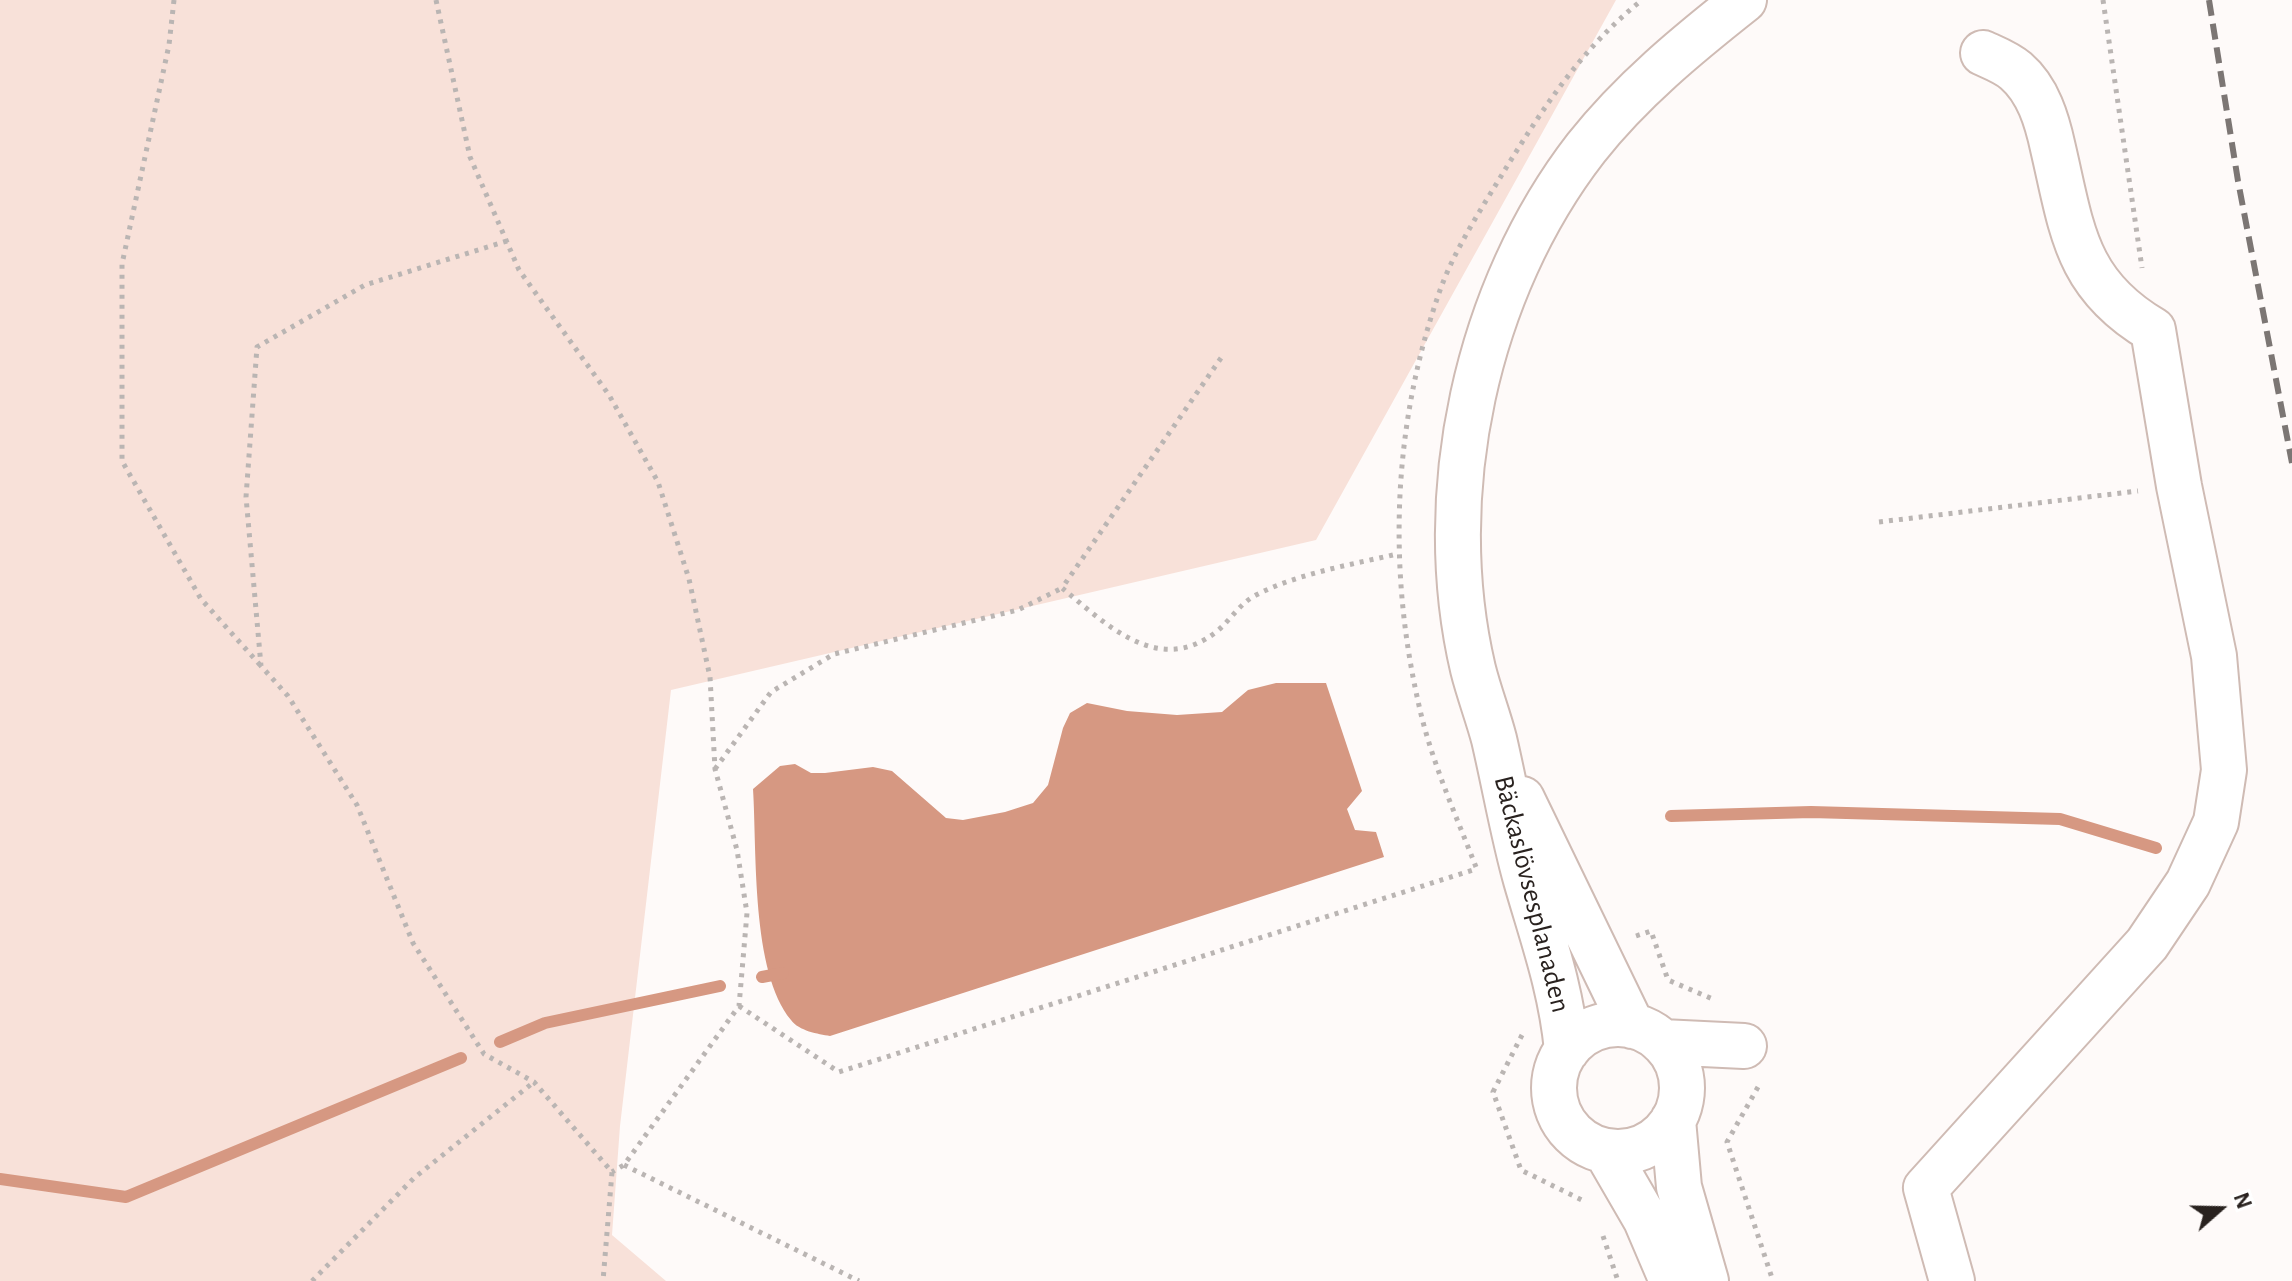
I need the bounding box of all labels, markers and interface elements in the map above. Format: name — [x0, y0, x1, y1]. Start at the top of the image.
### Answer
street label: Bäckaslövsesplanaden — [1486, 772, 1578, 1016]
north arrow — [2180, 1169, 2260, 1249]
text: N — [2230, 1190, 2256, 1212]

